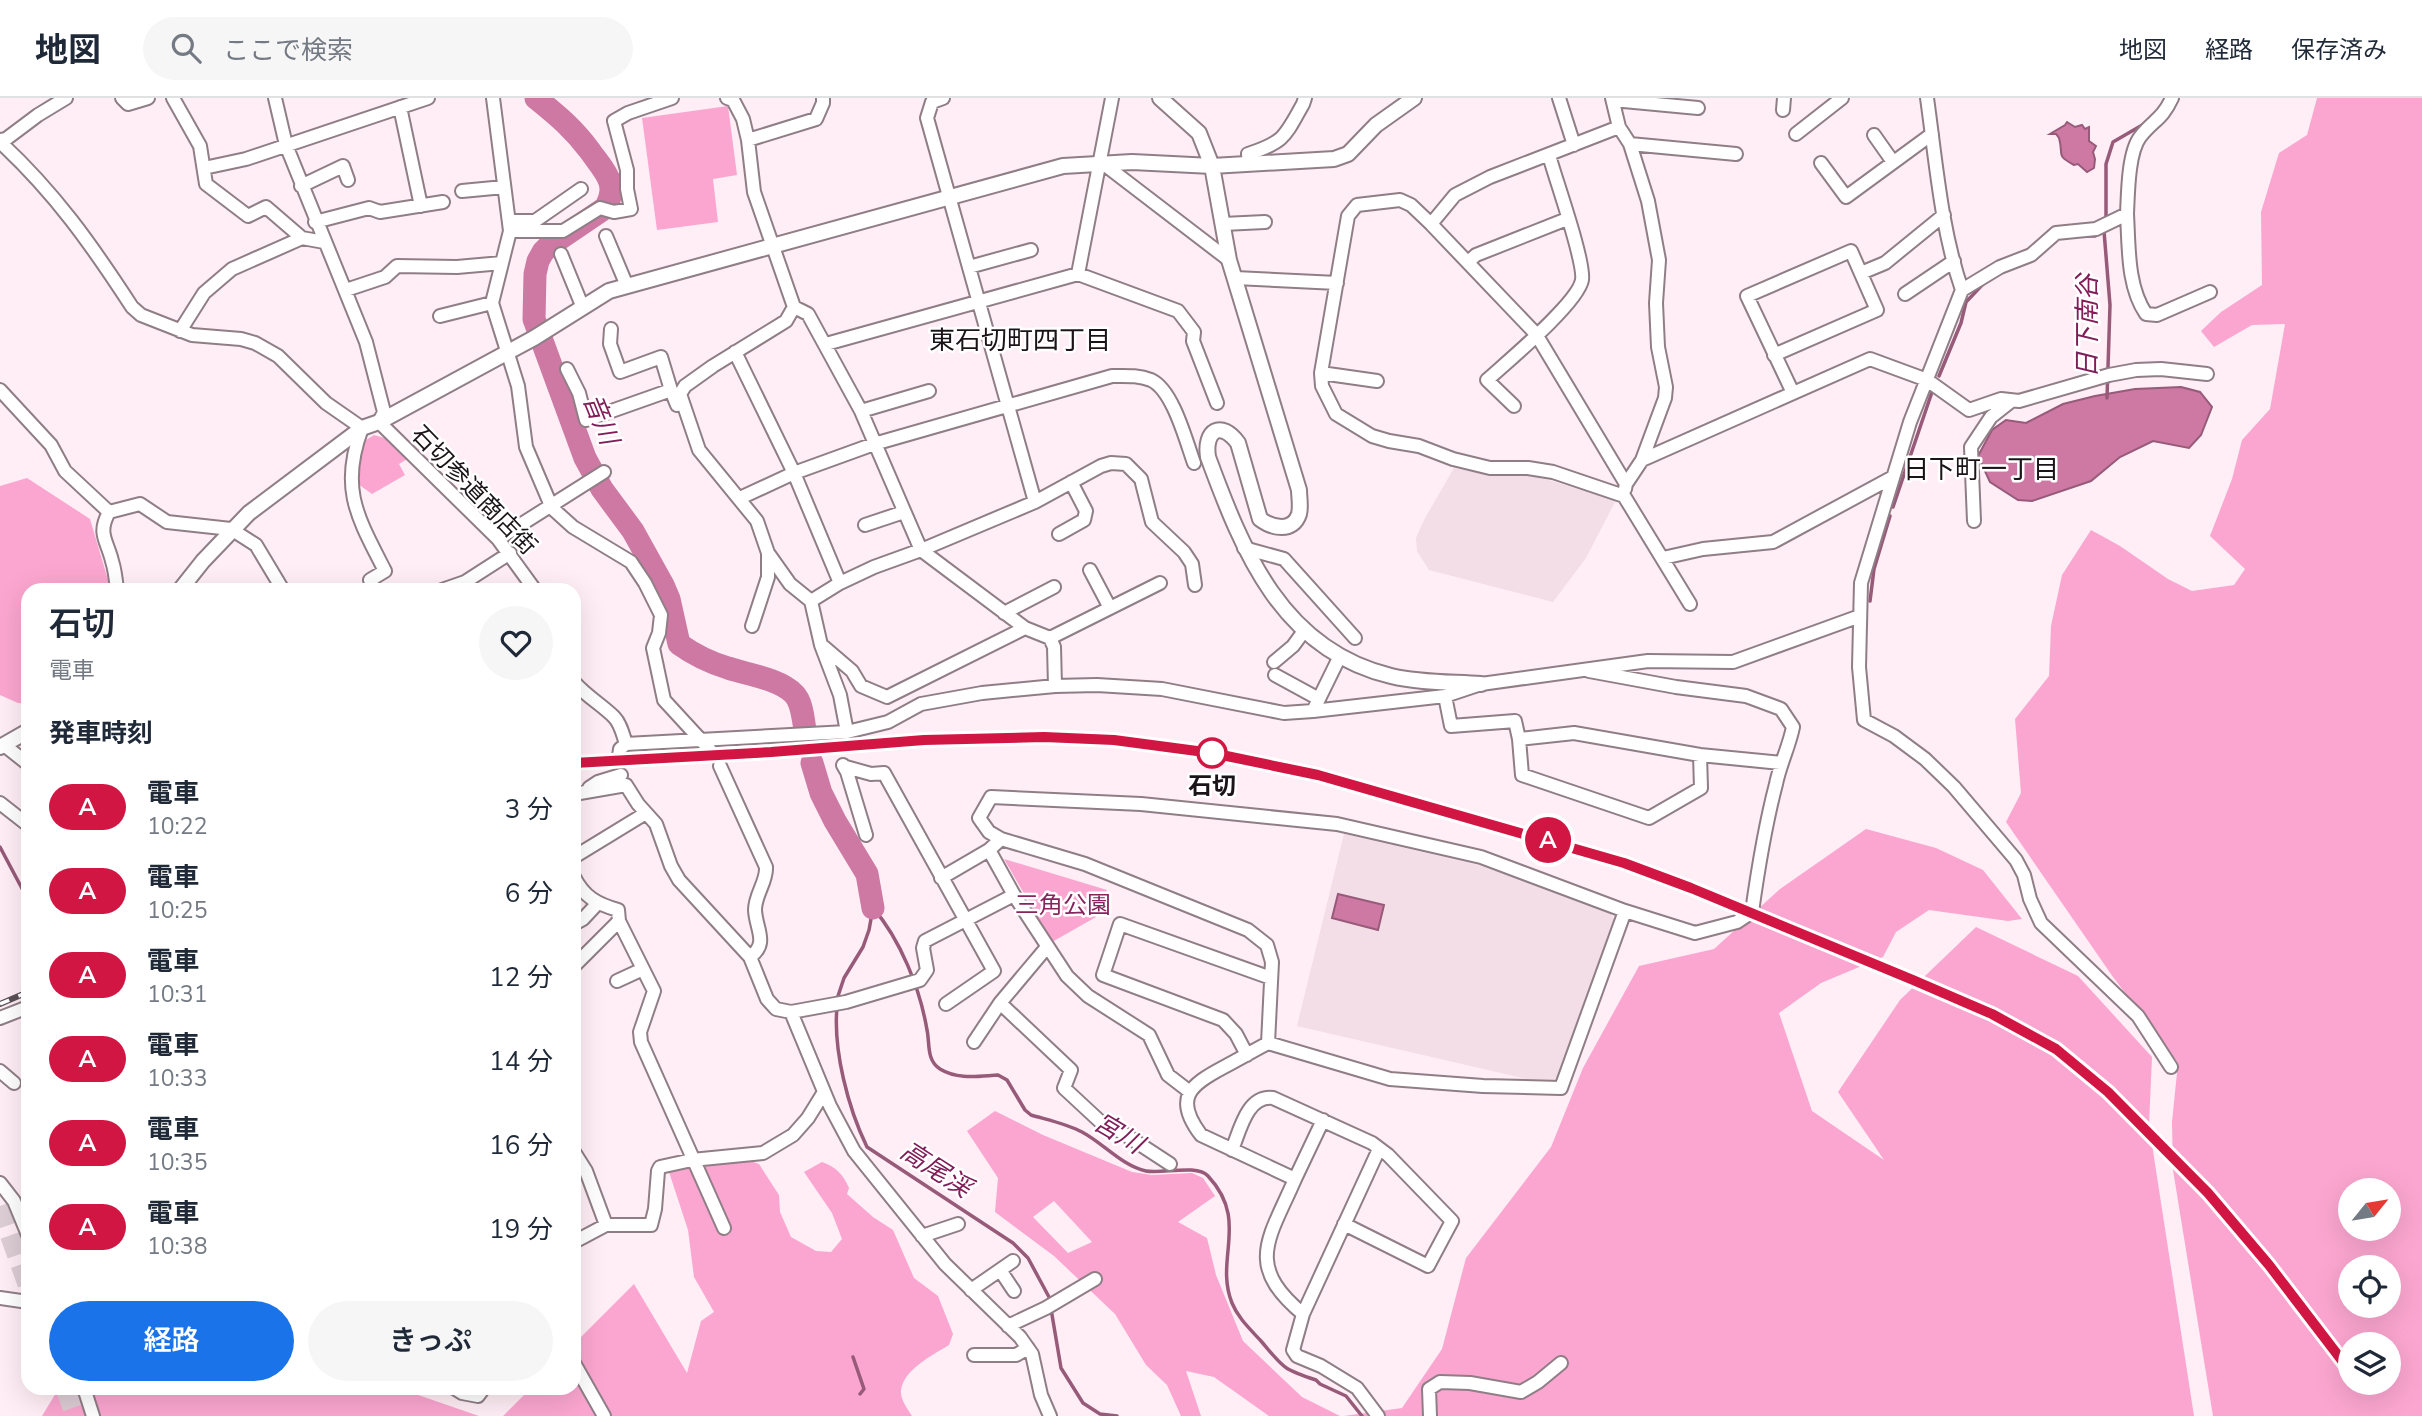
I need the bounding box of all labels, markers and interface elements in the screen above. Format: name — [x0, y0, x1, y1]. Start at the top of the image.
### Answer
search box — [143, 17, 633, 80]
text: 地図 — [35, 28, 101, 73]
icon: search — [167, 29, 205, 67]
text: ここで検索 — [223, 33, 353, 68]
text: 地図 — [2119, 34, 2167, 66]
text: 経路 — [2205, 34, 2253, 66]
text: 保存済み — [2291, 34, 2387, 66]
water label: 日下南谷 — [2070, 272, 2105, 378]
district label: 東石切町四丁目 — [929, 323, 1111, 358]
water label: 音川 — [575, 389, 628, 453]
street label: 石切参道商店街 — [404, 418, 544, 562]
district label: 日下町一丁目 — [1903, 452, 2059, 487]
text: 石切 — [49, 602, 115, 647]
button: heart — [479, 606, 553, 680]
text: 電車 — [49, 655, 95, 686]
text: 発車時刻 — [49, 716, 153, 751]
marker: 石切 — [1197, 738, 1227, 768]
place label: 石切 — [1188, 770, 1236, 802]
text: 電車 — [147, 776, 199, 811]
text: A — [79, 791, 96, 823]
text: 3 分 — [505, 792, 553, 827]
text: 10:22 — [147, 811, 207, 842]
line badge: A — [1525, 817, 1571, 863]
text: A — [1539, 824, 1557, 856]
text: 電車 — [147, 860, 199, 895]
text: A — [79, 875, 96, 907]
text: 6 分 — [505, 876, 553, 911]
park label: 三角公園 — [1015, 889, 1111, 921]
text: 10:25 — [147, 895, 207, 926]
text: 電車 — [147, 944, 199, 979]
text: A — [79, 959, 96, 991]
text: 12 分 — [489, 960, 553, 995]
text: 10:31 — [147, 979, 207, 1010]
text: 電車 — [147, 1028, 199, 1063]
text: A — [79, 1043, 96, 1075]
text: 14 分 — [489, 1044, 553, 1079]
text: 10:33 — [147, 1063, 207, 1094]
water label: 宮川 — [1087, 1105, 1153, 1163]
text: 電車 — [147, 1112, 199, 1147]
text: A — [79, 1127, 96, 1159]
text: 16 分 — [489, 1128, 553, 1163]
water label: 高尾渓 — [893, 1133, 980, 1207]
text: 10:35 — [147, 1147, 207, 1178]
north arrow — [2338, 1178, 2401, 1241]
map controls — [2338, 1178, 2401, 1395]
text: 電車 — [147, 1196, 199, 1231]
text: A — [79, 1211, 96, 1243]
text: 19 分 — [489, 1212, 553, 1247]
text: 10:38 — [147, 1231, 207, 1262]
button: locate — [2338, 1255, 2401, 1318]
button: 経路 — [49, 1301, 294, 1381]
button: きっぷ — [308, 1301, 553, 1381]
button: layers — [2338, 1332, 2401, 1395]

